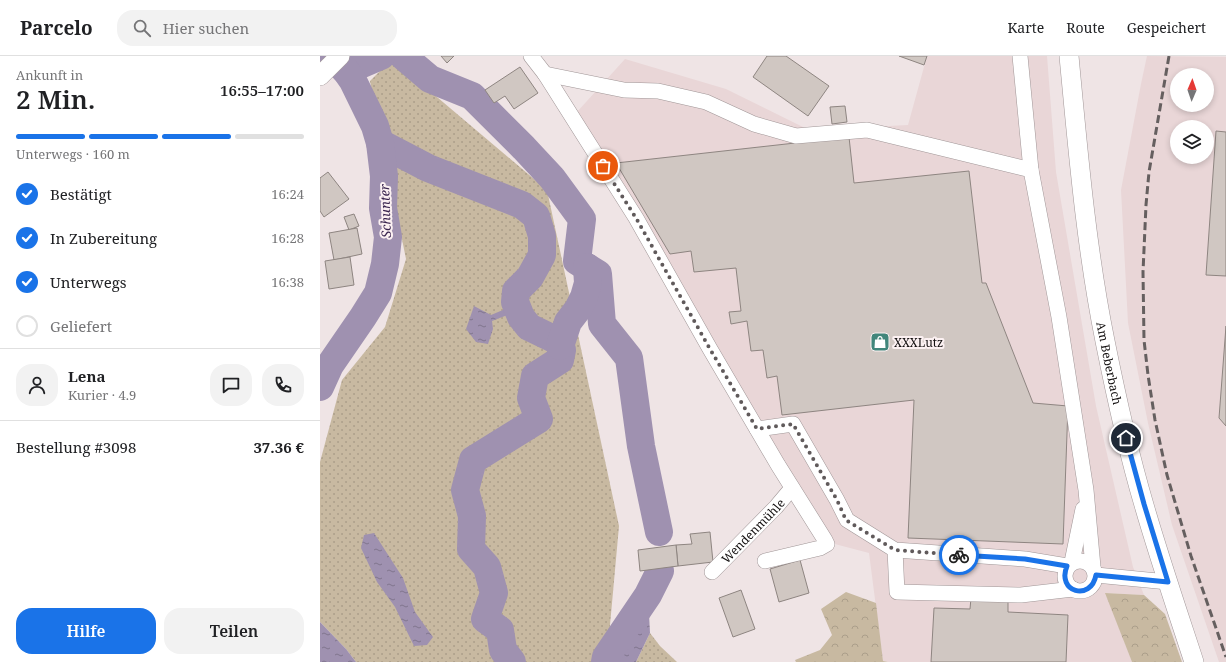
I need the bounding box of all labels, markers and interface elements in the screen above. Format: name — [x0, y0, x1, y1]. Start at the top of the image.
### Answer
search box — [117, 10, 397, 46]
text: Parcelo — [20, 15, 93, 41]
icon: search — [131, 17, 153, 39]
text: Hier suchen — [163, 18, 249, 38]
text: Karte — [1008, 18, 1044, 37]
text: Route — [1066, 18, 1105, 37]
text: Gespeichert — [1127, 18, 1206, 37]
text: Ankunft in — [16, 66, 83, 84]
north arrow — [1170, 68, 1214, 112]
map controls — [1170, 68, 1214, 164]
text: 16:55–17:00 — [220, 80, 304, 100]
text: 2 Min. — [16, 81, 95, 117]
button: layers — [1170, 120, 1214, 164]
text: Unterwegs · 160 m — [16, 145, 130, 163]
pin — [586, 149, 620, 183]
icon: bag — [592, 155, 614, 177]
icon: check — [16, 183, 38, 205]
water label: Schunter — [375, 183, 395, 238]
text: Bestätigt — [50, 184, 112, 204]
text: 16:24 — [271, 185, 304, 203]
icon: check — [16, 227, 38, 249]
text: In Zubereitung — [50, 228, 157, 248]
text: 16:28 — [271, 229, 304, 247]
icon: check — [16, 271, 38, 293]
text: Unterwegs — [50, 272, 127, 292]
text: 16:38 — [271, 273, 304, 291]
text: Geliefert — [50, 316, 112, 336]
street label: Am Beberbach — [1093, 320, 1127, 407]
shop icon: XXXLutz — [869, 331, 891, 353]
place label: XXXLutz — [894, 334, 943, 351]
button: person — [16, 364, 58, 406]
button: chat — [210, 364, 252, 406]
button: phone — [262, 364, 304, 406]
text: Lena — [68, 366, 105, 386]
text: Kurier · 4.9 — [68, 386, 136, 404]
pin — [1109, 421, 1143, 455]
icon: home — [1115, 427, 1137, 449]
text: Bestellung #3098 — [16, 437, 136, 457]
text: 37.36 € — [253, 437, 304, 457]
street label: Wendenmühle — [717, 495, 788, 567]
courier — [939, 535, 979, 575]
icon: bike — [948, 544, 970, 566]
button: Hilfe — [16, 608, 156, 654]
button: Teilen — [164, 608, 304, 654]

